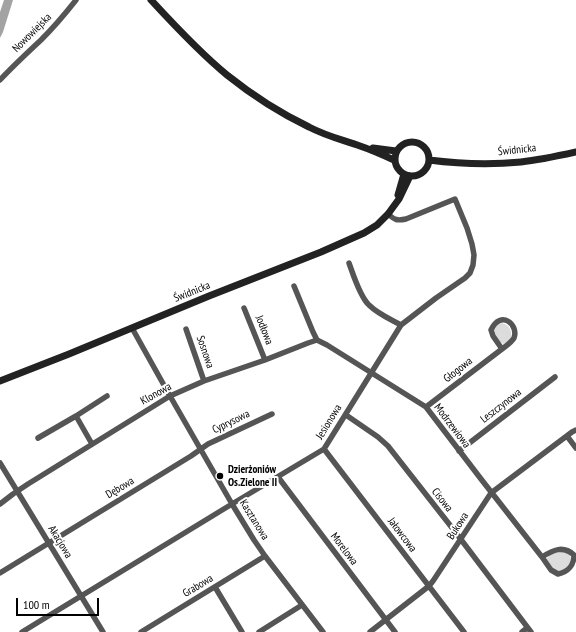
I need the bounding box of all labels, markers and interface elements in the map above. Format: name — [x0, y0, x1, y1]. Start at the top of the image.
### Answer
street label: Nowowiejska — [10, 11, 54, 55]
street label: Świdnicka — [497, 141, 537, 159]
street label: Świdnicka — [172, 279, 212, 305]
street label: Jodłowa — [252, 313, 276, 347]
street label: Sosnowa — [193, 334, 217, 370]
street label: Głogowa — [441, 355, 475, 385]
street label: Klonowa — [138, 380, 174, 408]
street label: Leszczynowa — [478, 386, 524, 426]
street label: Modrzewiowa — [431, 401, 473, 451]
street label: Jesionowa — [313, 402, 345, 442]
street label: Cyprysowa — [210, 407, 252, 437]
place label: Dzierżoniów Os.Zielone II — [228, 463, 277, 489]
marker: Dzierżoniów Os.Zielone II — [215, 471, 225, 481]
street label: Dębowa — [103, 474, 137, 502]
street label: Cisowa — [429, 485, 455, 515]
street label: Kasztanowa — [236, 497, 272, 543]
street label: Bukowa — [444, 510, 472, 542]
street label: Jałowcowa — [385, 515, 419, 555]
street label: Akacjowa — [45, 523, 75, 561]
street label: Morelowa — [327, 530, 361, 568]
street label: Grabowa — [180, 572, 216, 600]
scale bar — [18, 590, 101, 616]
text: 100 m — [23, 597, 50, 612]

